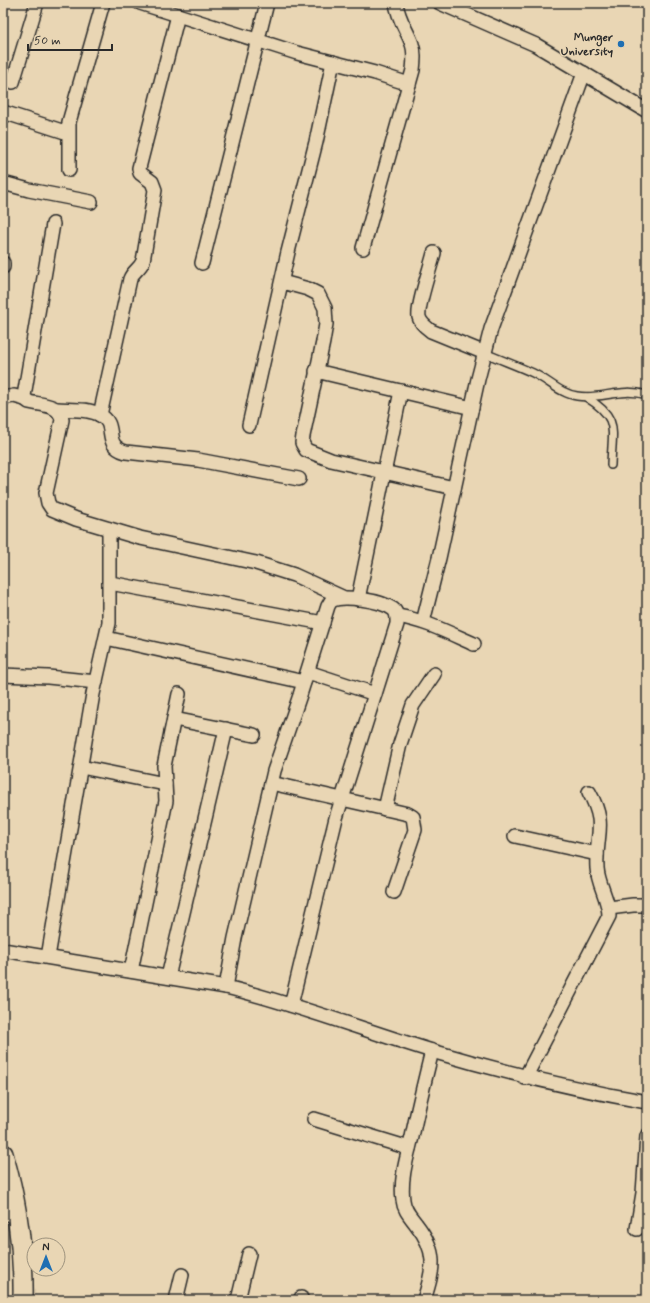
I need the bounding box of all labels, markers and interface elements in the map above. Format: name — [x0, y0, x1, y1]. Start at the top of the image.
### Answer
scale bar — [28, 26, 112, 52]
place label: Munger University — [561, 30, 613, 60]
text: 50 m — [34, 33, 61, 49]
marker: Munger University — [616, 39, 626, 49]
north arrow — [26, 1237, 66, 1277]
text: N — [42, 1241, 50, 1255]

